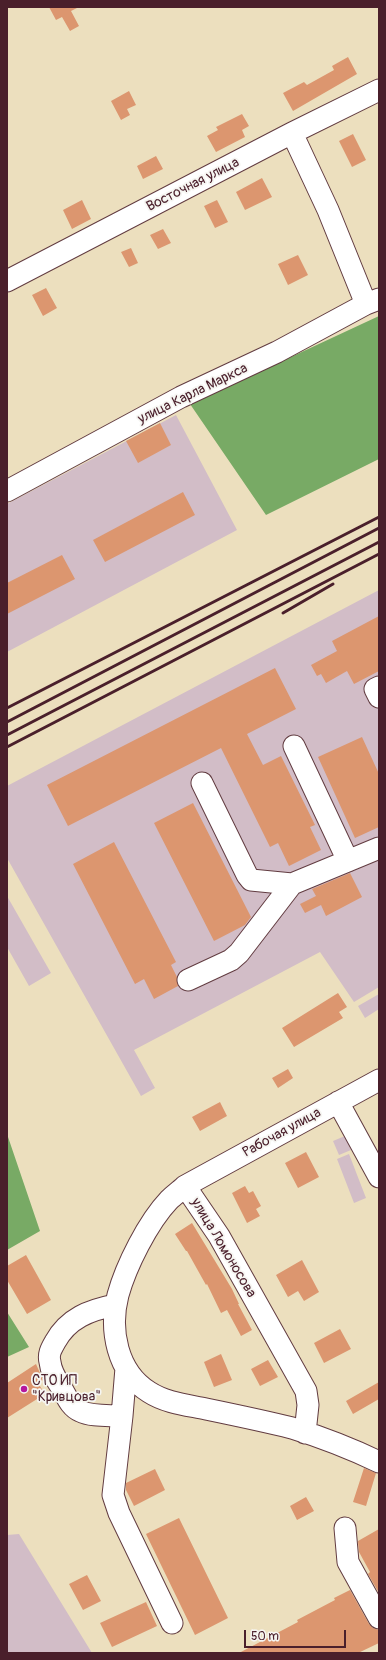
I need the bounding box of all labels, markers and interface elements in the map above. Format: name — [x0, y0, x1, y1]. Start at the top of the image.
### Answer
street label: Восточная улица — [144, 154, 242, 216]
street label: улица Карла Маркса — [135, 360, 251, 428]
street label: Рабочая улица — [240, 1105, 324, 1161]
street label: улица Ломоносова — [187, 1195, 259, 1301]
place label: СТО ИП "Кривцова" — [32, 1373, 101, 1406]
marker: СТО ИП "Кривцова" — [19, 1384, 29, 1394]
scale bar — [246, 1622, 348, 1648]
text: 50 m — [251, 1629, 279, 1644]

